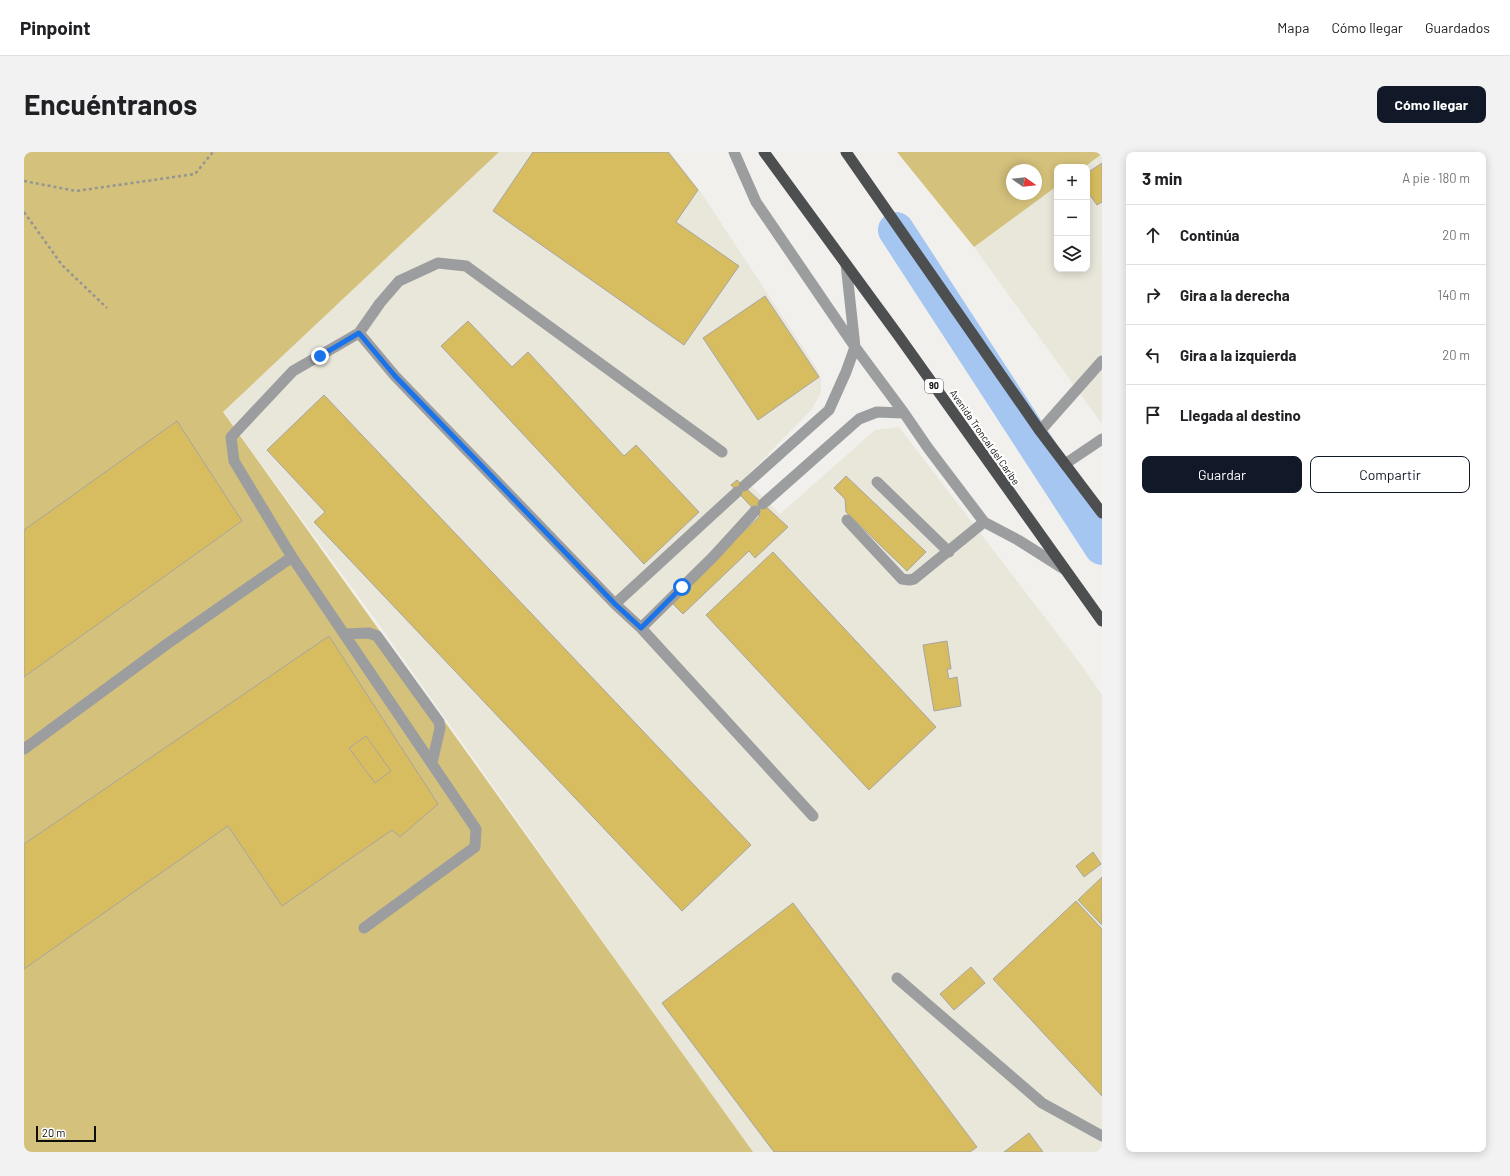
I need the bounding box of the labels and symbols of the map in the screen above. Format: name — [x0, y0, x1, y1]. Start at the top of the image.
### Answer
north arrow — [1006, 164, 1042, 200]
route end — [311, 347, 329, 365]
road number: 90 — [925, 379, 943, 393]
street label: Avenida Troncal del Caribe — [948, 387, 1022, 487]
route start — [673, 578, 691, 596]
scale bar — [36, 1124, 96, 1143]

